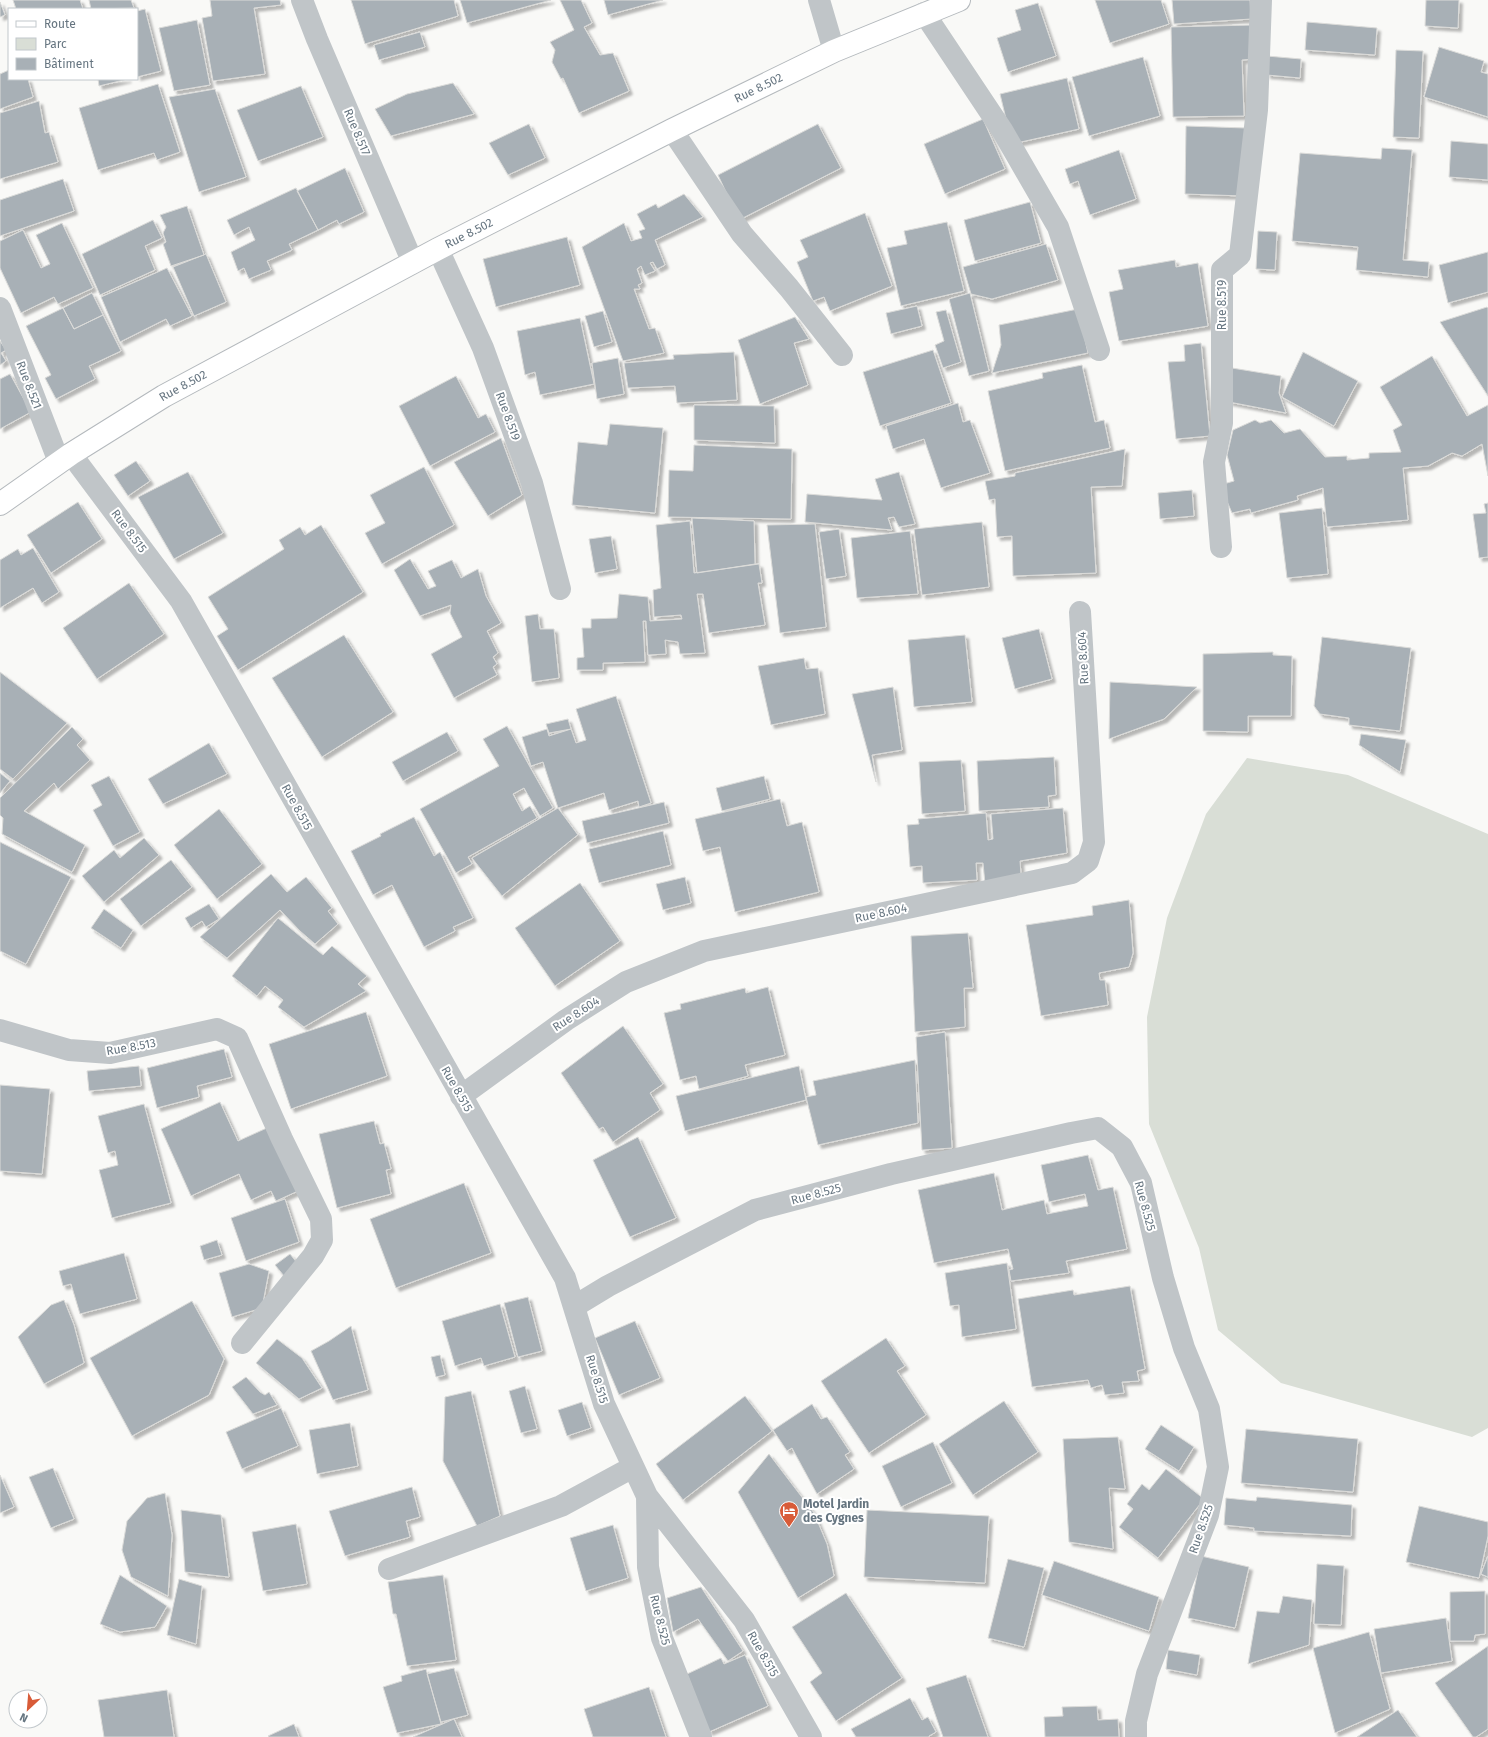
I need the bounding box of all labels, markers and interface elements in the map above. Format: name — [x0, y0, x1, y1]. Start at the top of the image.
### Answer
legend — [8, 8, 138, 80]
text: Route — [44, 17, 76, 31]
text: Parc — [44, 37, 67, 51]
text: Bâtiment — [44, 57, 94, 71]
street label: Rue 8.502 — [732, 70, 785, 106]
street label: Rue 8.517 — [341, 106, 373, 158]
street label: Rue 8.502 — [442, 215, 495, 251]
street label: Rue 8.519 — [1215, 280, 1229, 330]
street label: Rue 8.521 — [13, 359, 45, 411]
street label: Rue 8.502 — [156, 367, 209, 404]
street label: Rue 8.519 — [493, 390, 523, 442]
street label: Rue 8.515 — [108, 507, 150, 555]
street label: Rue 8.604 — [1075, 631, 1091, 685]
street label: Rue 8.515 — [279, 782, 315, 832]
street label: Rue 8.604 — [854, 901, 909, 925]
street label: Rue 8.604 — [550, 993, 602, 1034]
street label: Rue 8.513 — [105, 1036, 157, 1058]
street label: Rue 8.515 — [438, 1064, 476, 1114]
street label: Rue 8.525 — [1132, 1179, 1158, 1233]
street label: Rue 8.525 — [789, 1181, 843, 1207]
street label: Rue 8.515 — [583, 1353, 611, 1405]
place label: Motel Jardin des Cygnes — [803, 1497, 869, 1525]
hotel icon: Motel Jardin des Cygnes — [778, 1500, 800, 1528]
street label: Rue 8.525 — [1186, 1502, 1216, 1556]
street label: Rue 8.525 — [647, 1593, 673, 1647]
street label: Rue 8.515 — [744, 1629, 782, 1679]
north arrow — [8, 1689, 48, 1729]
text: N — [18, 1710, 30, 1725]

